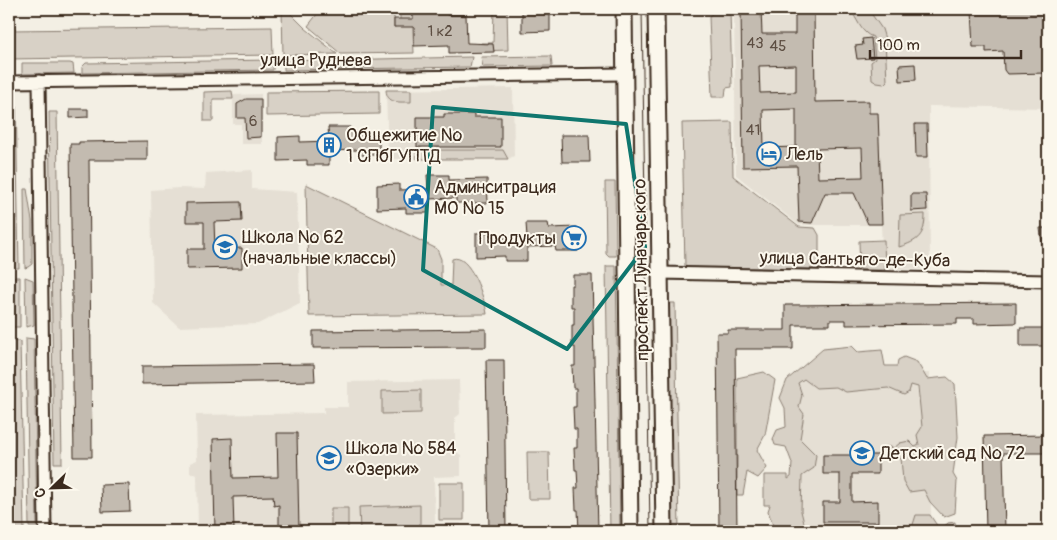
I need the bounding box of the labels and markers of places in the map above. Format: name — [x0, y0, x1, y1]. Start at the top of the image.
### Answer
place label: Общежитие № 1 СПбГУПТД — [346, 124, 463, 168]
building icon: Общежитие № 1 СПбГУПТД — [316, 132, 342, 158]
hotel icon: Лель — [756, 141, 782, 167]
place label: Лель — [785, 143, 823, 166]
place label: Админситрация МО № 15 — [434, 176, 556, 220]
public building icon: Админситрация МО № 15 — [403, 184, 429, 210]
supermarket icon: Продукты — [561, 225, 587, 251]
place label: Школа № 62 (начальные классы) — [242, 226, 397, 270]
place label: Продукты — [479, 227, 556, 250]
school or university icon: Школа № 62 (начальные классы) — [212, 234, 238, 260]
place label: Школа № 584 «Озерки» — [346, 437, 457, 481]
school or university icon: Детский сад № 72 — [849, 440, 875, 466]
place label: Детский сад № 72 — [879, 442, 1025, 465]
school or university icon: Школа № 584 «Озерки» — [316, 445, 342, 471]

